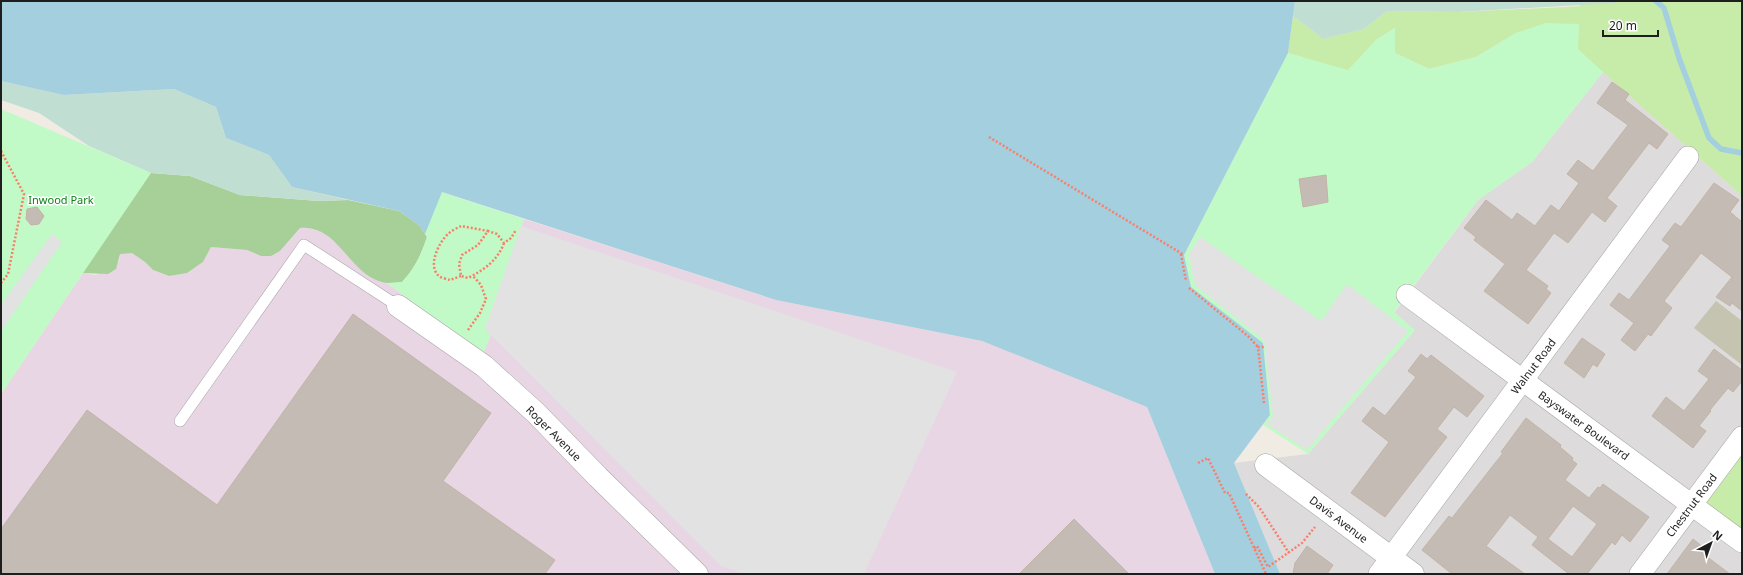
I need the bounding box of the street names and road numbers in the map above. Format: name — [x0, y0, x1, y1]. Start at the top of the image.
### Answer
street label: Walnut Road — [1507, 335, 1559, 397]
street label: Bayswater Boulevard — [1536, 387, 1632, 463]
street label: Roger Avenue — [523, 402, 585, 464]
street label: Chestnut Road — [1662, 470, 1720, 540]
street label: Davis Avenue — [1307, 492, 1371, 546]

